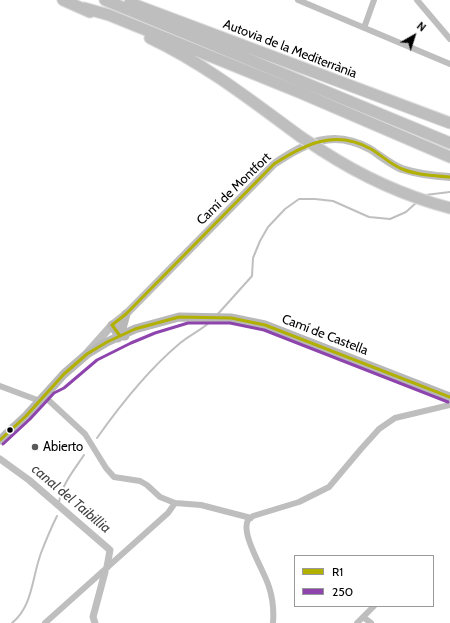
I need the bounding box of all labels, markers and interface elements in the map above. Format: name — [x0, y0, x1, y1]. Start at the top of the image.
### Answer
street label: Autovia de la Mediterrània — [221, 16, 359, 82]
north arrow — [394, 16, 434, 56]
text: N — [414, 19, 429, 35]
street label: Camí de Montfort — [194, 150, 274, 228]
street label: Camí de Castella — [280, 311, 370, 359]
unlabelled marker — [5, 425, 15, 435]
place label: Abierto — [43, 439, 83, 455]
marker: Abierto — [30, 442, 40, 452]
water label: canal del Taibillia — [28, 461, 114, 537]
legend — [294, 555, 434, 607]
text: R1 — [332, 564, 343, 579]
text: 250 — [332, 584, 353, 599]

